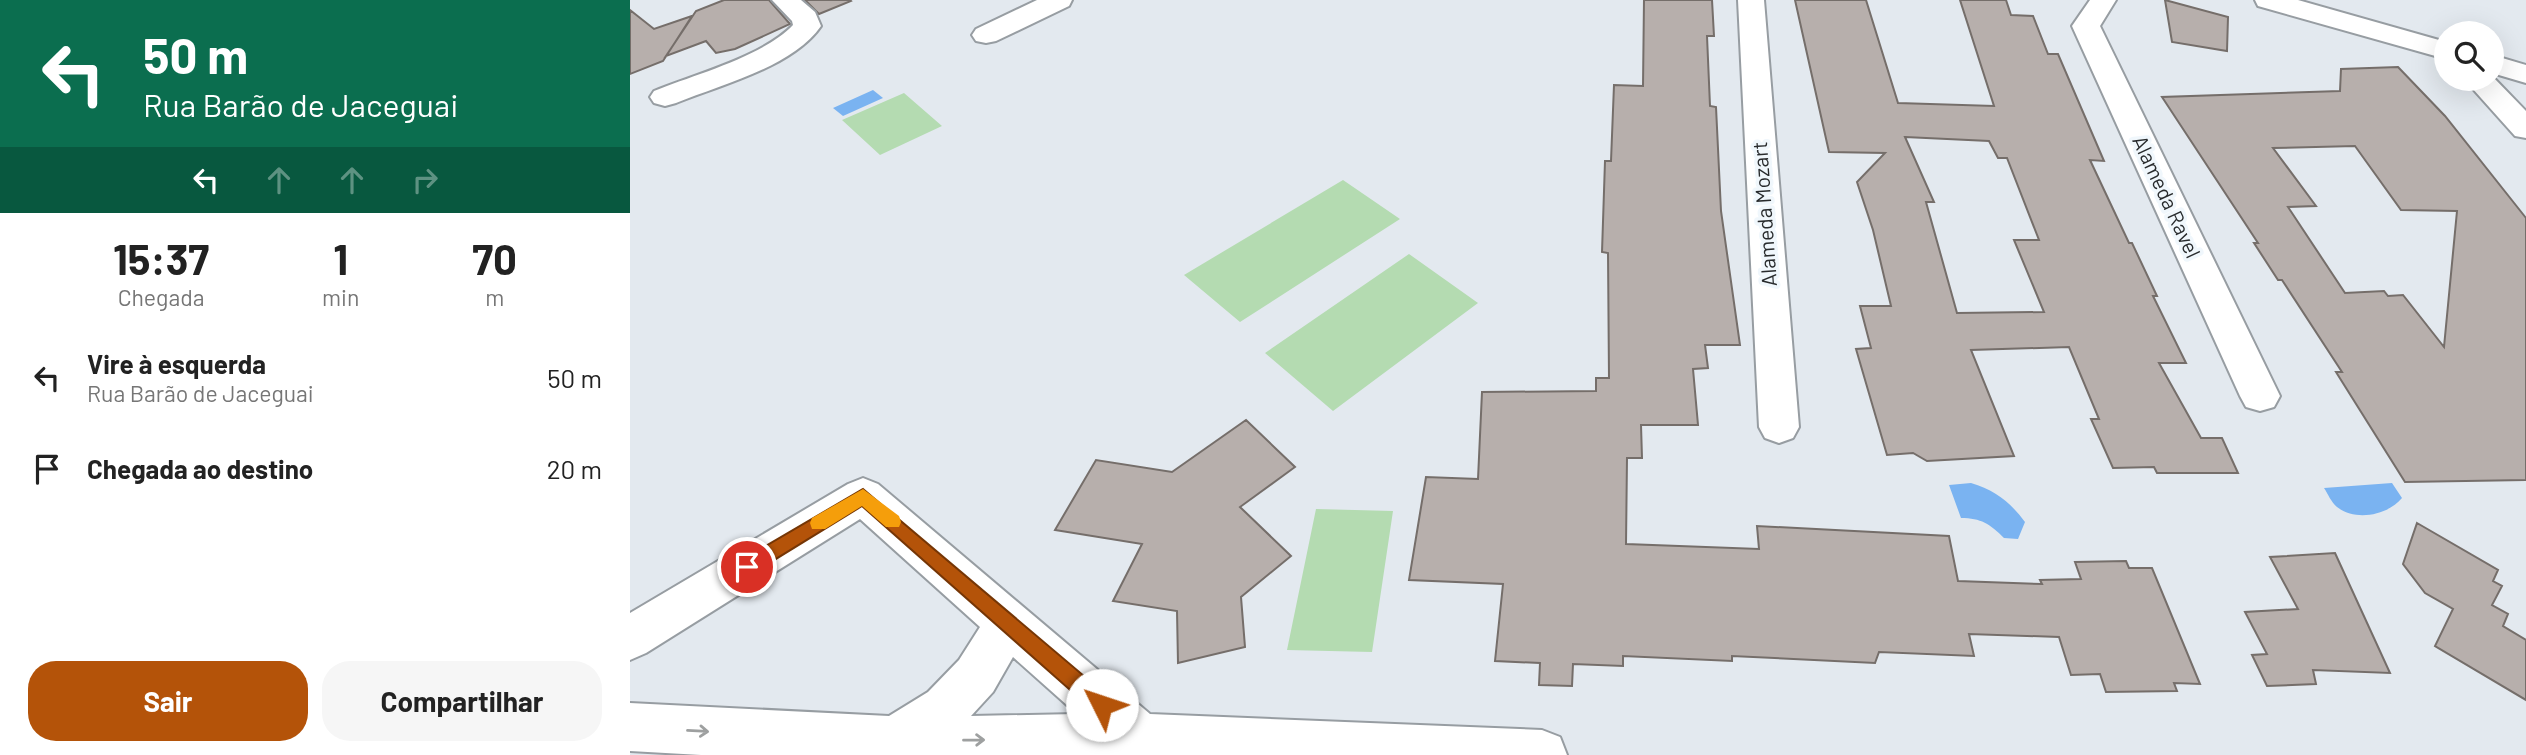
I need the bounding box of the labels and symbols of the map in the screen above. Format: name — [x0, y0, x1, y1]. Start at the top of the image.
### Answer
street label: Alameda Ravel — [2128, 131, 2207, 262]
street label: Alameda Mozart — [1746, 141, 1781, 287]
pin — [717, 537, 777, 597]
position arrow — [1065, 668, 1139, 742]
one-way arrow — [686, 725, 709, 738]
one-way arrow — [963, 733, 986, 747]

